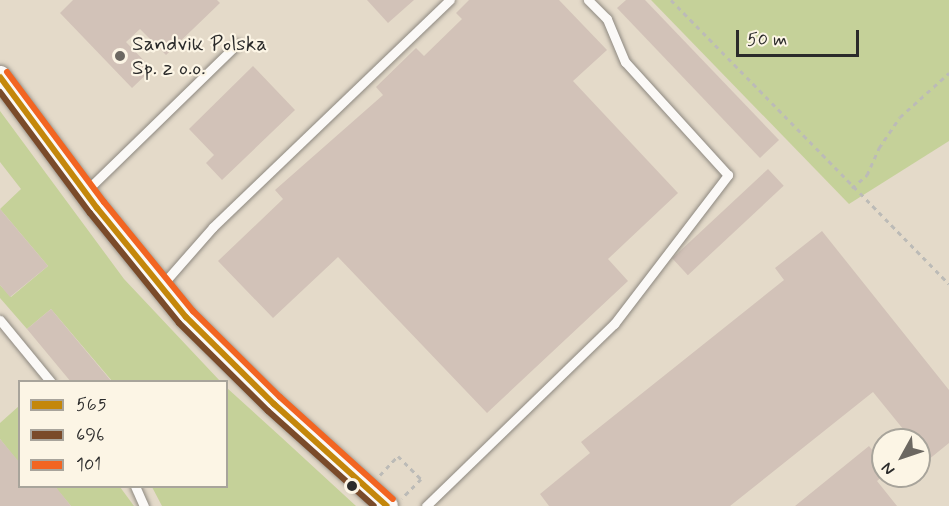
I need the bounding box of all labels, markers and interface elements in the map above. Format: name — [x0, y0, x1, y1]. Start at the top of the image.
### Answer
scale bar — [739, 18, 862, 56]
text: 50 m — [747, 28, 787, 52]
place label: Sandvik Polska Sp. z o.o. — [132, 31, 263, 81]
marker: Sandvik Polska Sp. z o.o. — [113, 49, 127, 63]
legend — [18, 380, 228, 488]
text: 565 — [76, 393, 107, 417]
text: 696 — [76, 423, 104, 447]
north arrow — [871, 428, 931, 488]
text: 101 — [76, 453, 101, 477]
text: N — [877, 458, 900, 479]
unlabelled marker — [346, 480, 358, 492]

